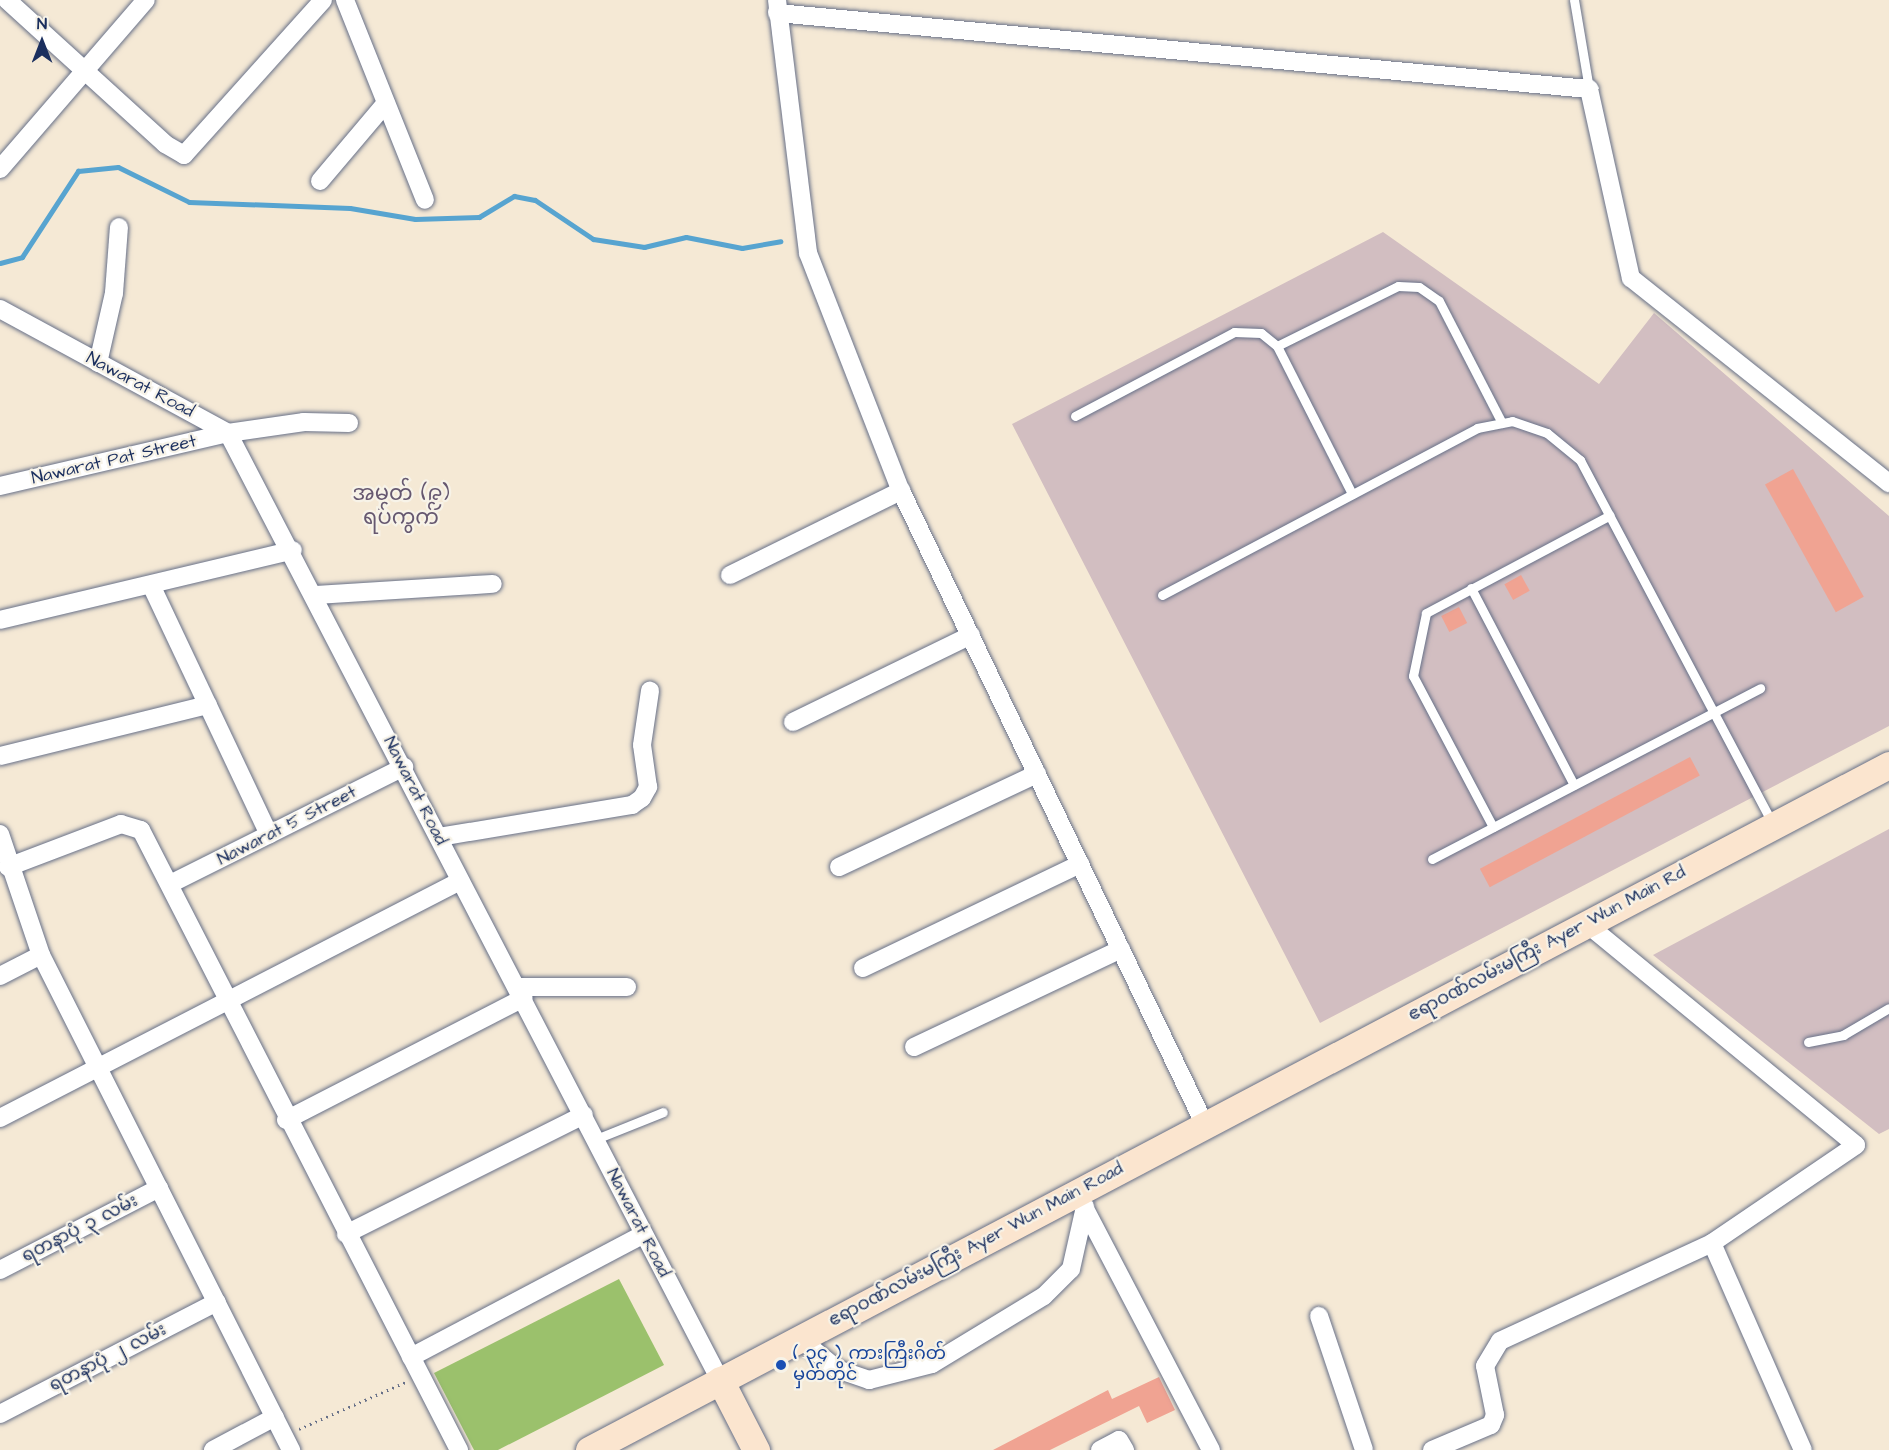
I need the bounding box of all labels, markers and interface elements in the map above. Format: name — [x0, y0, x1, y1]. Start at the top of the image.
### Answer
north arrow — [12, 12, 72, 72]
text: N — [37, 13, 47, 35]
street label: Nawarat Road — [82, 348, 198, 422]
street label: Nawarat Pat Street — [30, 431, 198, 489]
district label: အမှတ် (၉) ရပ်ကွက် — [352, 481, 450, 531]
street label: Nawarat Road — [378, 733, 452, 849]
street label: Nawarat 5 Street — [214, 782, 360, 870]
street label: ဧရာဝဏ်လမ်းမကြီး Ayer Wun Main Rd — [1405, 861, 1689, 1027]
street label: ဧရာဝဏ်လမ်းမကြီး Ayer Wun Main Road — [825, 1158, 1127, 1332]
street label: Nawarat Road — [601, 1165, 675, 1281]
street label: ရတနာပုံ ၃ လမ်း — [18, 1190, 142, 1268]
street label: ရတနာပုံ ၂ လမ်း — [46, 1319, 170, 1397]
place label: ( ၃၄ ) ကားကြီးဂိတ် မှတ်တိုင် — [793, 1344, 946, 1386]
marker: ( ၃၄ ) ကားကြီးဂိတ် မှတ်တိုင် — [774, 1358, 788, 1372]

